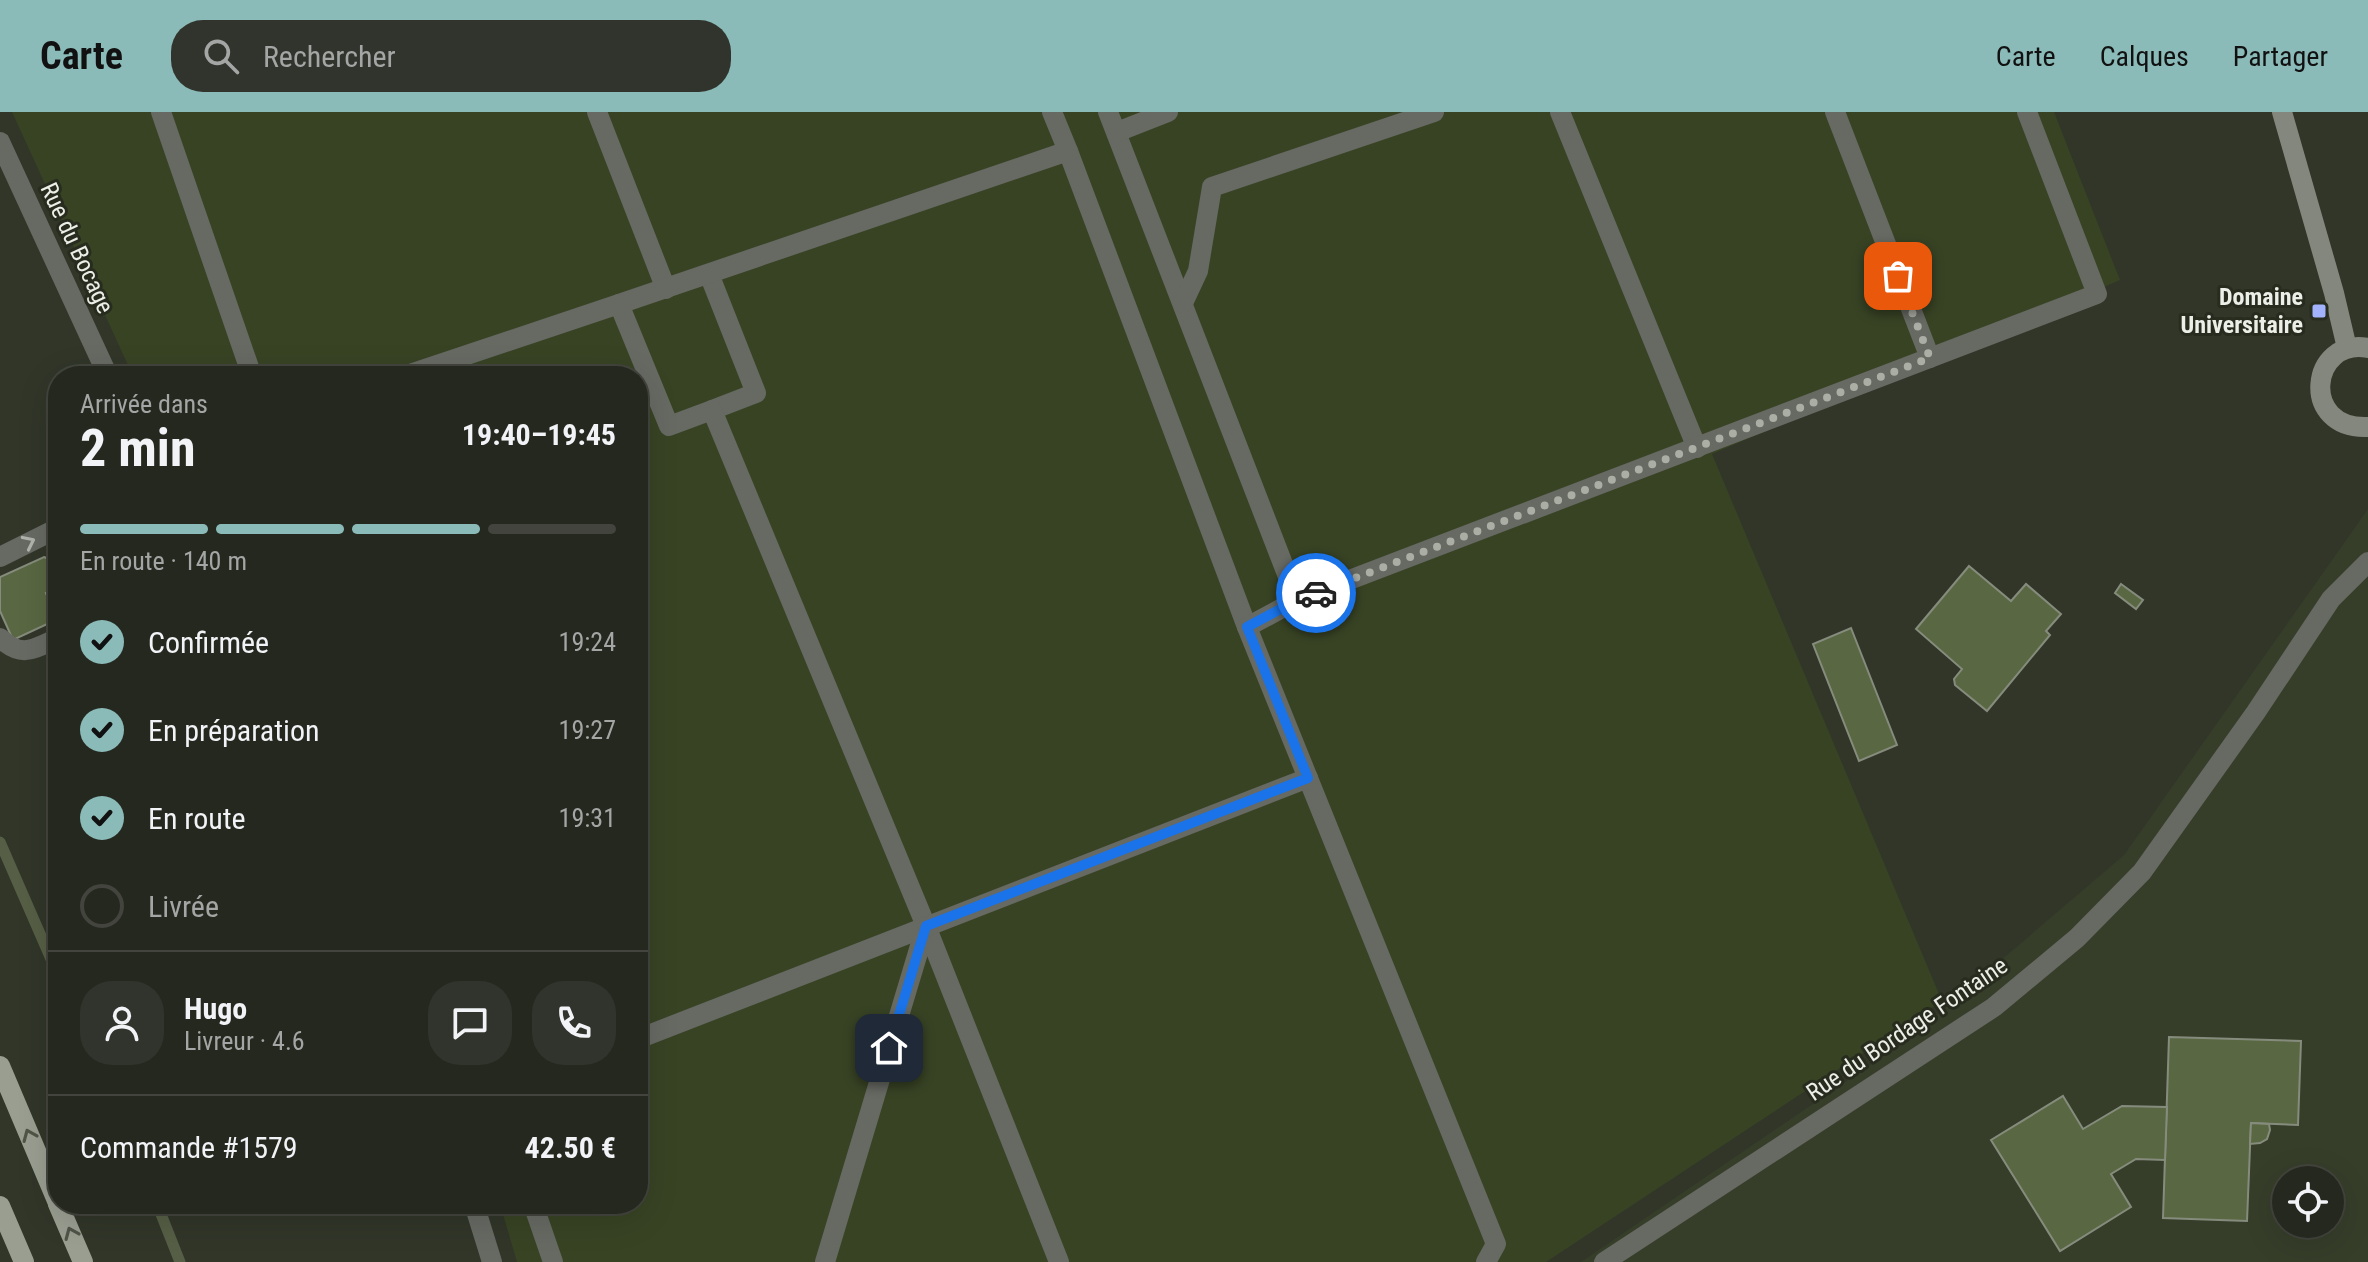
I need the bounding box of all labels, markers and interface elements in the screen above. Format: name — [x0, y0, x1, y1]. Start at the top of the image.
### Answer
search box — [171, 20, 731, 92]
text: Carte — [40, 34, 123, 78]
icon: search — [199, 34, 243, 78]
text: Rechercher — [263, 39, 396, 74]
text: Carte — [1996, 40, 2056, 73]
text: Calques — [2100, 40, 2189, 73]
text: Partager — [2233, 40, 2328, 73]
street label: Rue du Bocage — [35, 178, 119, 318]
pin — [1864, 242, 1932, 310]
icon: bag — [1876, 254, 1920, 298]
place label: Domaine Universitaire — [2181, 283, 2303, 339]
marker: Domaine Universitaire — [2310, 302, 2328, 320]
text: Arrivée dans — [80, 389, 208, 419]
text: 19:40–19:45 — [462, 417, 616, 452]
text: 2 min — [80, 418, 196, 479]
one-way arrow — [21, 536, 35, 552]
text: En route · 140 m — [80, 546, 247, 576]
courier — [1276, 553, 1356, 633]
icon: car — [1294, 571, 1338, 615]
icon: check — [80, 620, 124, 664]
text: Confirmée — [148, 625, 269, 660]
text: 19:24 — [559, 627, 616, 657]
icon: check — [80, 708, 124, 752]
text: En préparation — [148, 713, 320, 748]
text: 19:27 — [559, 715, 616, 745]
icon: check — [80, 796, 124, 840]
text: En route — [148, 801, 246, 836]
text: 19:31 — [559, 803, 616, 833]
text: Livrée — [148, 889, 219, 924]
street label: Rue du Bordage Fontaine — [1801, 951, 2013, 1107]
button: person — [80, 981, 164, 1065]
button: chat — [428, 981, 512, 1065]
button: phone — [532, 981, 616, 1065]
text: Hugo — [184, 991, 247, 1026]
pin — [855, 1014, 923, 1082]
text: Livreur · 4.6 — [184, 1026, 305, 1056]
icon: home — [867, 1026, 911, 1070]
one-way arrow — [22, 1129, 39, 1143]
text: Commande #1579 — [80, 1130, 298, 1165]
text: 42.50 € — [525, 1130, 616, 1165]
map controls — [2272, 1166, 2344, 1238]
button: locate — [2272, 1166, 2344, 1238]
one-way arrow — [64, 1227, 80, 1241]

